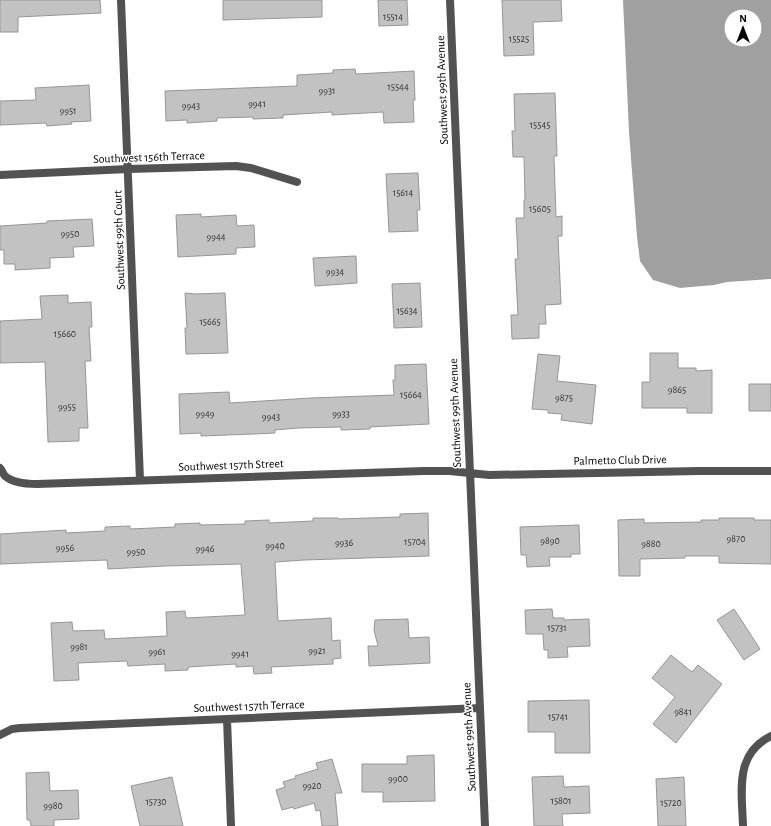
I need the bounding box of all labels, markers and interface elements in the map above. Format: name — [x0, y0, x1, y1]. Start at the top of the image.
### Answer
north arrow — [723, 8, 763, 48]
house number: 15514 — [383, 12, 403, 22]
text: N — [739, 13, 747, 24]
house number: 15525 — [509, 34, 529, 44]
street label: Southwest 99th Avenue — [434, 35, 450, 145]
house number: 15544 — [387, 82, 409, 92]
house number: 9931 — [319, 86, 335, 96]
house number: 9941 — [248, 99, 266, 109]
house number: 9943 — [182, 101, 200, 111]
house number: 9951 — [59, 106, 77, 116]
house number: 15545 — [530, 120, 550, 130]
street label: Southwest 156th Terrace — [93, 149, 205, 165]
house number: 15614 — [393, 188, 413, 198]
street label: Southwest 99th Court — [111, 190, 127, 290]
house number: 15605 — [529, 204, 551, 214]
house number: 9950 — [61, 229, 79, 239]
house number: 9944 — [206, 232, 226, 242]
house number: 9934 — [326, 267, 344, 277]
house number: 15634 — [396, 306, 418, 316]
house number: 15665 — [199, 317, 221, 327]
house number: 15660 — [54, 329, 76, 339]
street label: Southwest 99th Avenue — [447, 358, 463, 468]
house number: 9865 — [668, 385, 686, 395]
house number: 15664 — [400, 390, 422, 400]
house number: 9875 — [555, 393, 573, 403]
house number: 9955 — [58, 402, 76, 412]
house number: 9949 — [196, 409, 215, 419]
house number: 9933 — [332, 409, 350, 419]
house number: 9943 — [262, 412, 280, 422]
street label: Palmetto Club Drive — [573, 453, 667, 467]
street label: Southwest 157th Street — [178, 457, 284, 473]
house number: 9870 — [727, 534, 745, 544]
house number: 9890 — [540, 536, 560, 546]
house number: 15704 — [404, 537, 426, 547]
house number: 9936 — [335, 538, 353, 548]
house number: 9880 — [641, 539, 661, 549]
house number: 9940 — [265, 541, 285, 551]
house number: 9956 — [56, 543, 74, 553]
house number: 9946 — [196, 544, 215, 554]
house number: 9950 — [127, 547, 145, 557]
house number: 15731 — [547, 623, 567, 633]
house number: 9981 — [70, 642, 88, 652]
house number: 9921 — [308, 646, 326, 656]
house number: 9961 — [148, 647, 166, 657]
house number: 9941 — [231, 649, 249, 659]
street label: Southwest 99th Avenue — [460, 682, 478, 792]
street label: Southwest 157th Terrace — [193, 698, 305, 714]
house number: 9841 — [674, 707, 692, 717]
house number: 15741 — [548, 712, 568, 722]
house number: 9900 — [388, 774, 408, 784]
house number: 9920 — [302, 781, 322, 791]
house number: 15801 — [550, 796, 572, 806]
house number: 15730 — [145, 797, 167, 807]
house number: 15720 — [660, 798, 682, 808]
house number: 9980 — [43, 801, 63, 811]

